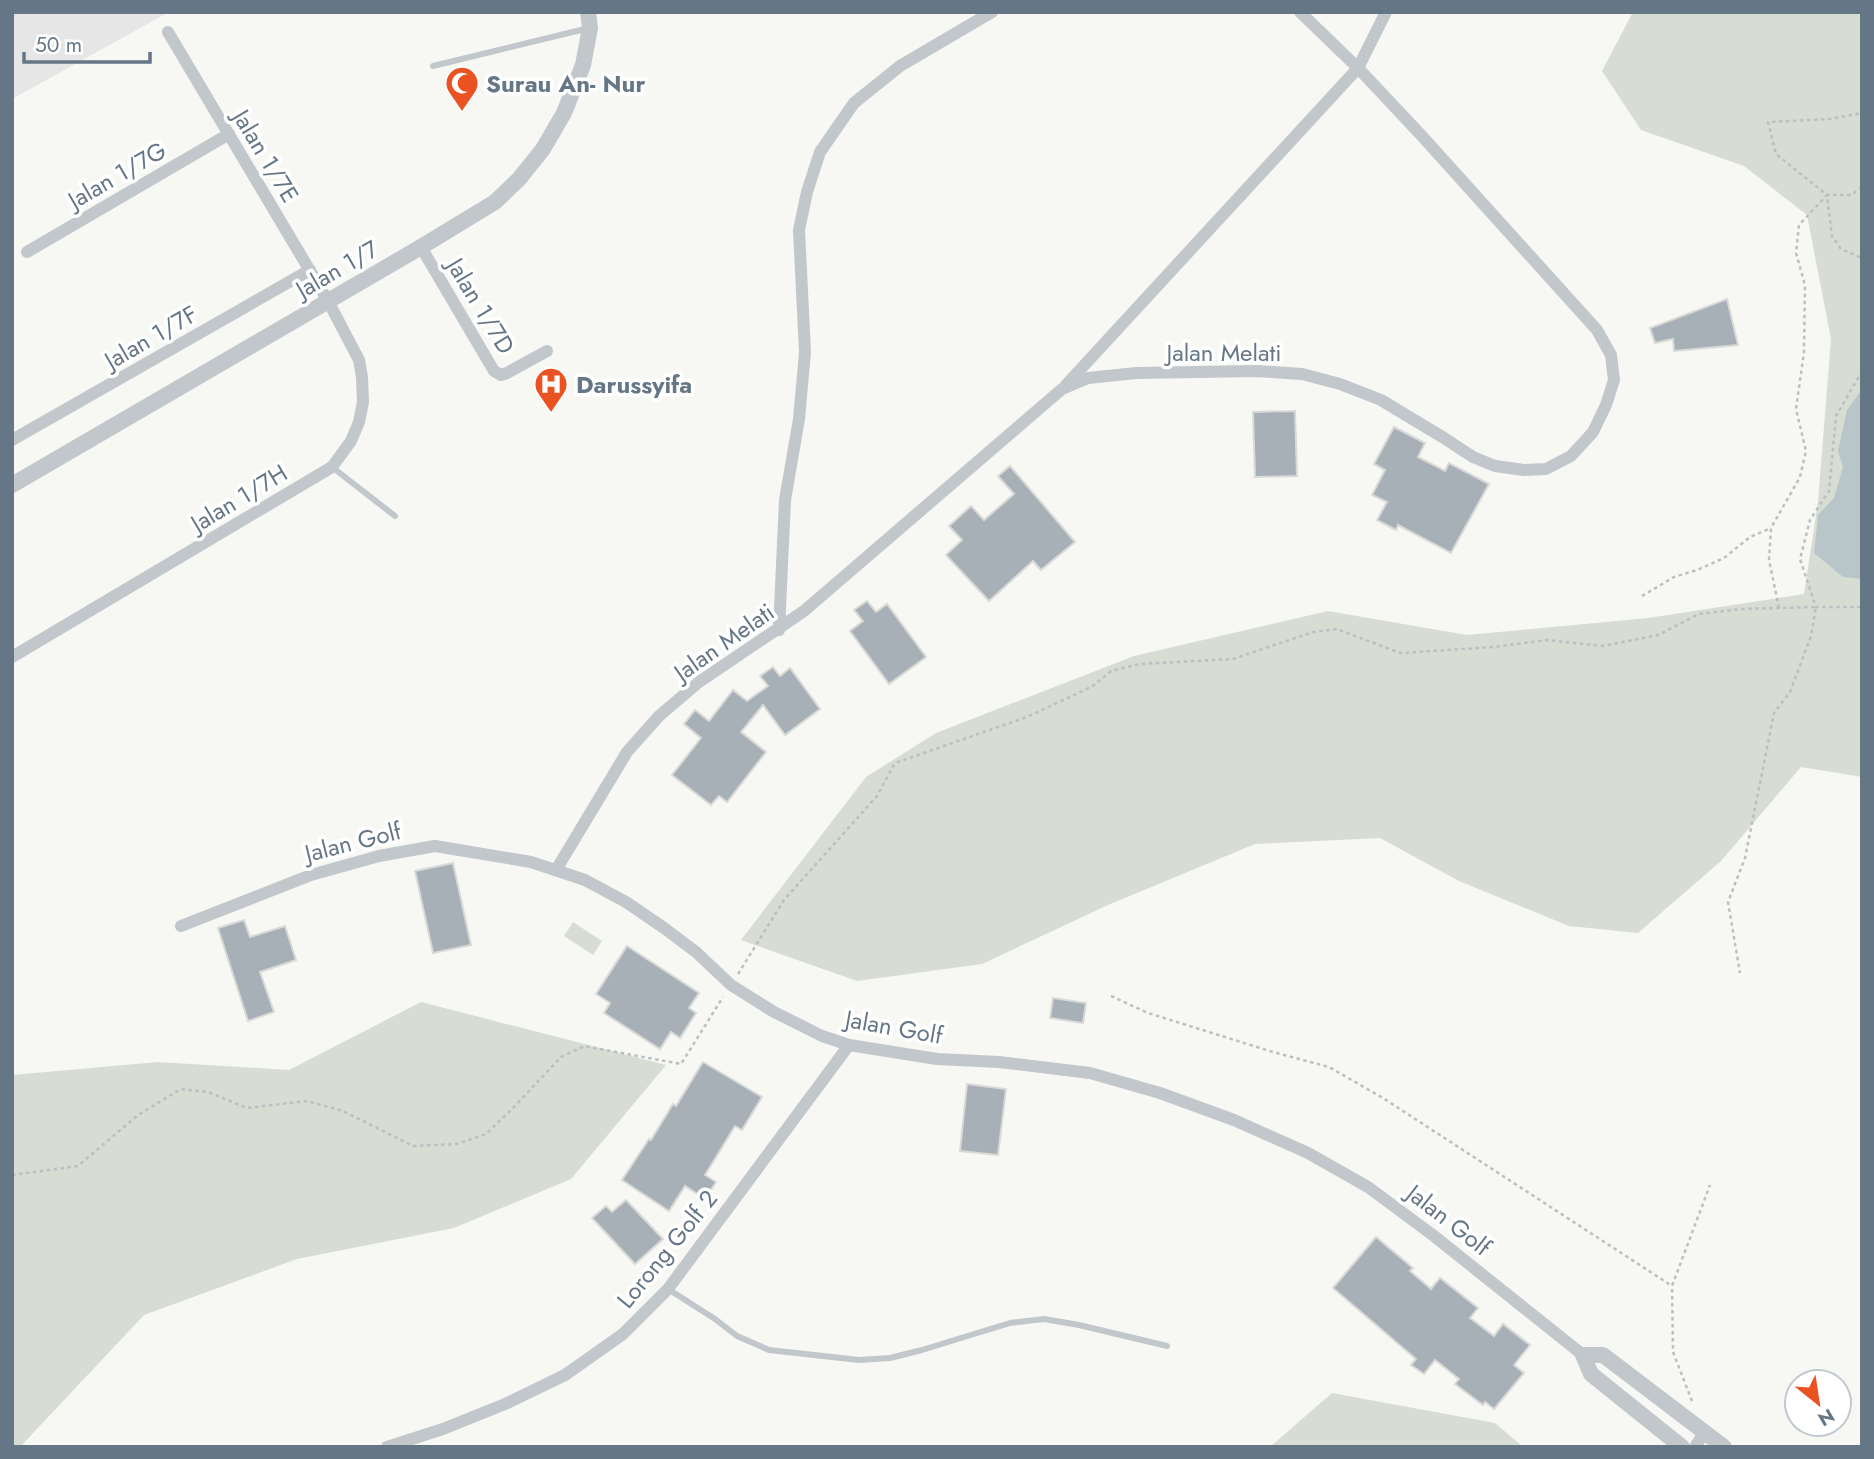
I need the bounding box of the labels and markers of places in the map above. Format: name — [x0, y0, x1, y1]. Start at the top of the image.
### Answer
mosque icon: Surau An- Nur — [443, 64, 481, 113]
place label: Surau An- Nur — [486, 66, 645, 101]
hospital icon: Darussyifa — [532, 365, 570, 414]
place label: Darussyifa — [576, 367, 692, 402]

